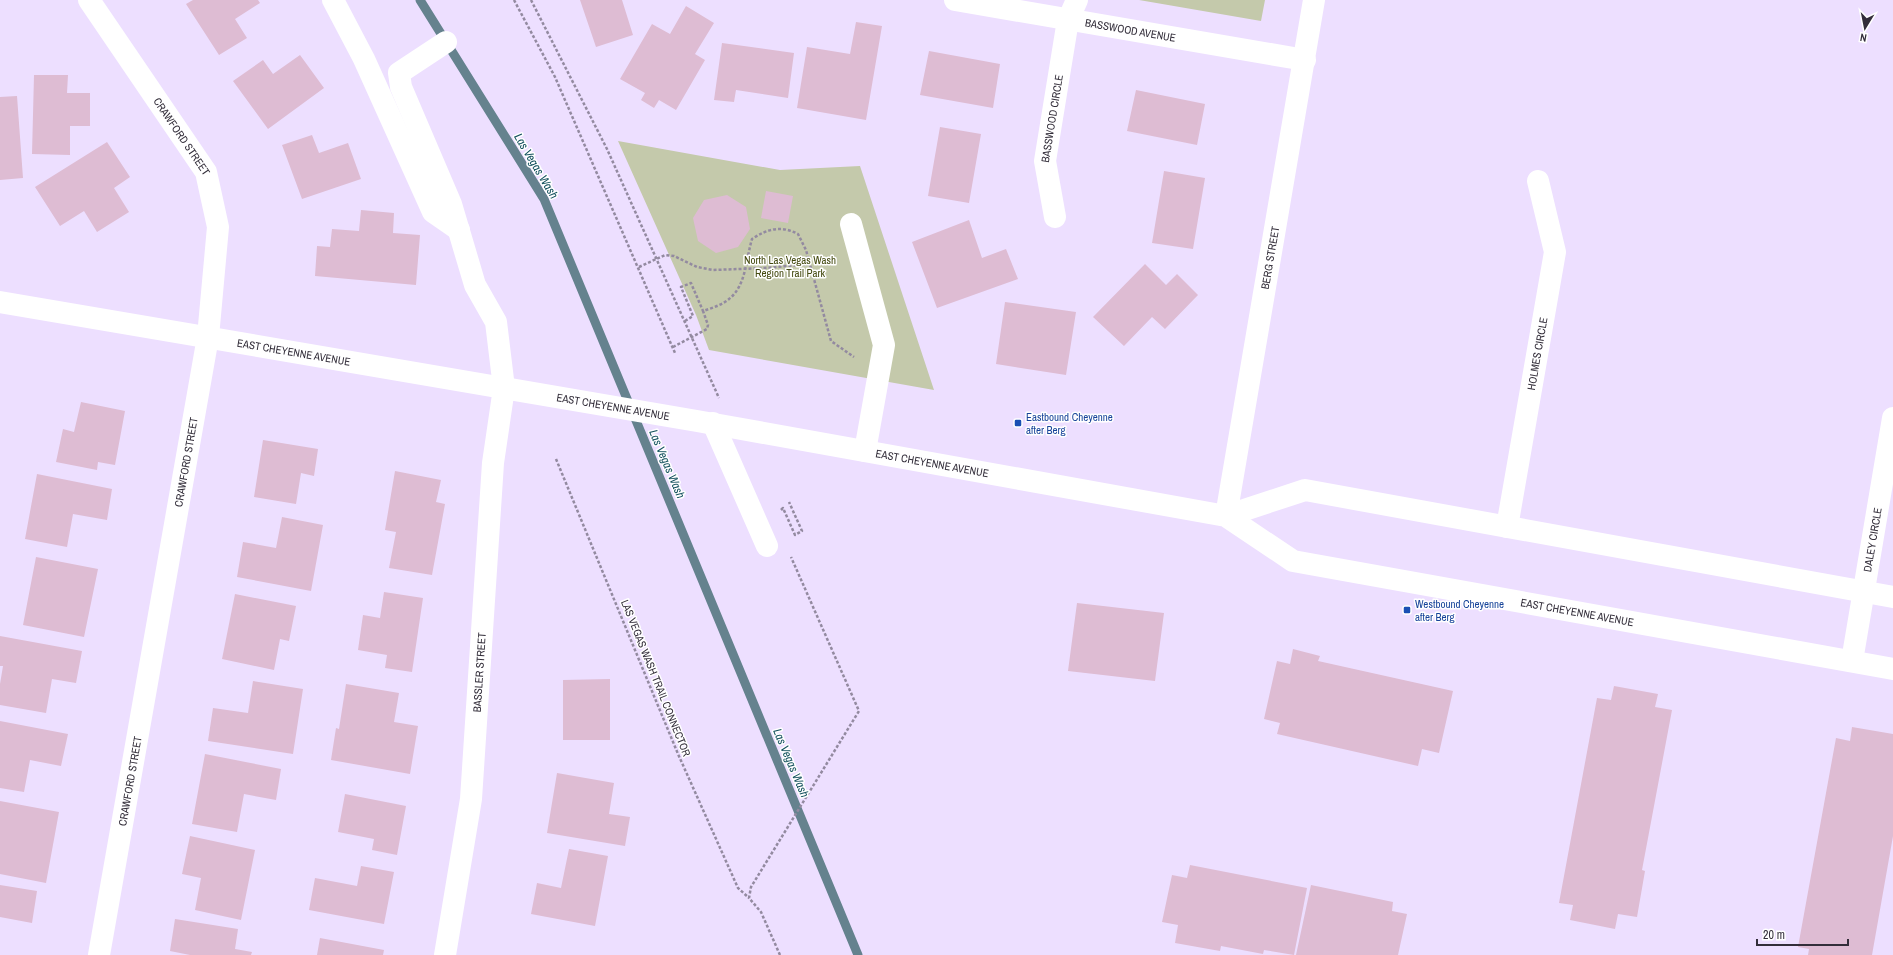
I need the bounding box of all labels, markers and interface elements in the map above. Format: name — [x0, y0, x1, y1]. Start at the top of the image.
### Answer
north arrow — [1845, 8, 1885, 48]
street label: BASSWOOD AVENUE — [1084, 15, 1177, 45]
text: N — [1859, 30, 1868, 45]
street label: BASSWOOD CIRCLE — [1038, 73, 1066, 163]
street label: CRAWFORD STREET — [150, 95, 213, 178]
water label: Las Vegas Wash — [510, 130, 562, 202]
street label: BERG STREET — [1258, 225, 1282, 290]
park label: North Las Vegas Wash Region Trail Park — [744, 253, 836, 280]
street label: HOLMES CIRCLE — [1524, 316, 1551, 391]
street label: EAST CHEYENNE AVENUE — [236, 336, 351, 369]
street label: EAST CHEYENNE AVENUE — [555, 390, 671, 423]
place label: Eastbound Cheyenne after Berg — [1026, 410, 1113, 437]
street label: CRAWFORD STREET — [171, 416, 201, 508]
marker: Eastbound Cheyenne after Berg — [1013, 418, 1023, 428]
water label: Las Vegas Wash — [645, 427, 689, 501]
street label: EAST CHEYENNE AVENUE — [874, 446, 990, 480]
street label: DALEY CIRCLE — [1860, 506, 1885, 573]
street label: EAST CHEYENNE AVENUE — [1520, 595, 1635, 629]
place label: Westbound Cheyenne after Berg — [1415, 597, 1504, 624]
street label: LAS VEGAS WASH TRAIL CONNECTOR — [618, 598, 694, 759]
marker: Westbound Cheyenne after Berg — [1402, 605, 1412, 615]
street label: BASSLER STREET — [470, 632, 489, 713]
water label: Las Vegas Wash — [769, 726, 813, 800]
street label: CRAWFORD STREET — [115, 735, 145, 827]
scale bar — [1757, 921, 1848, 947]
text: 20 m — [1763, 927, 1785, 943]

